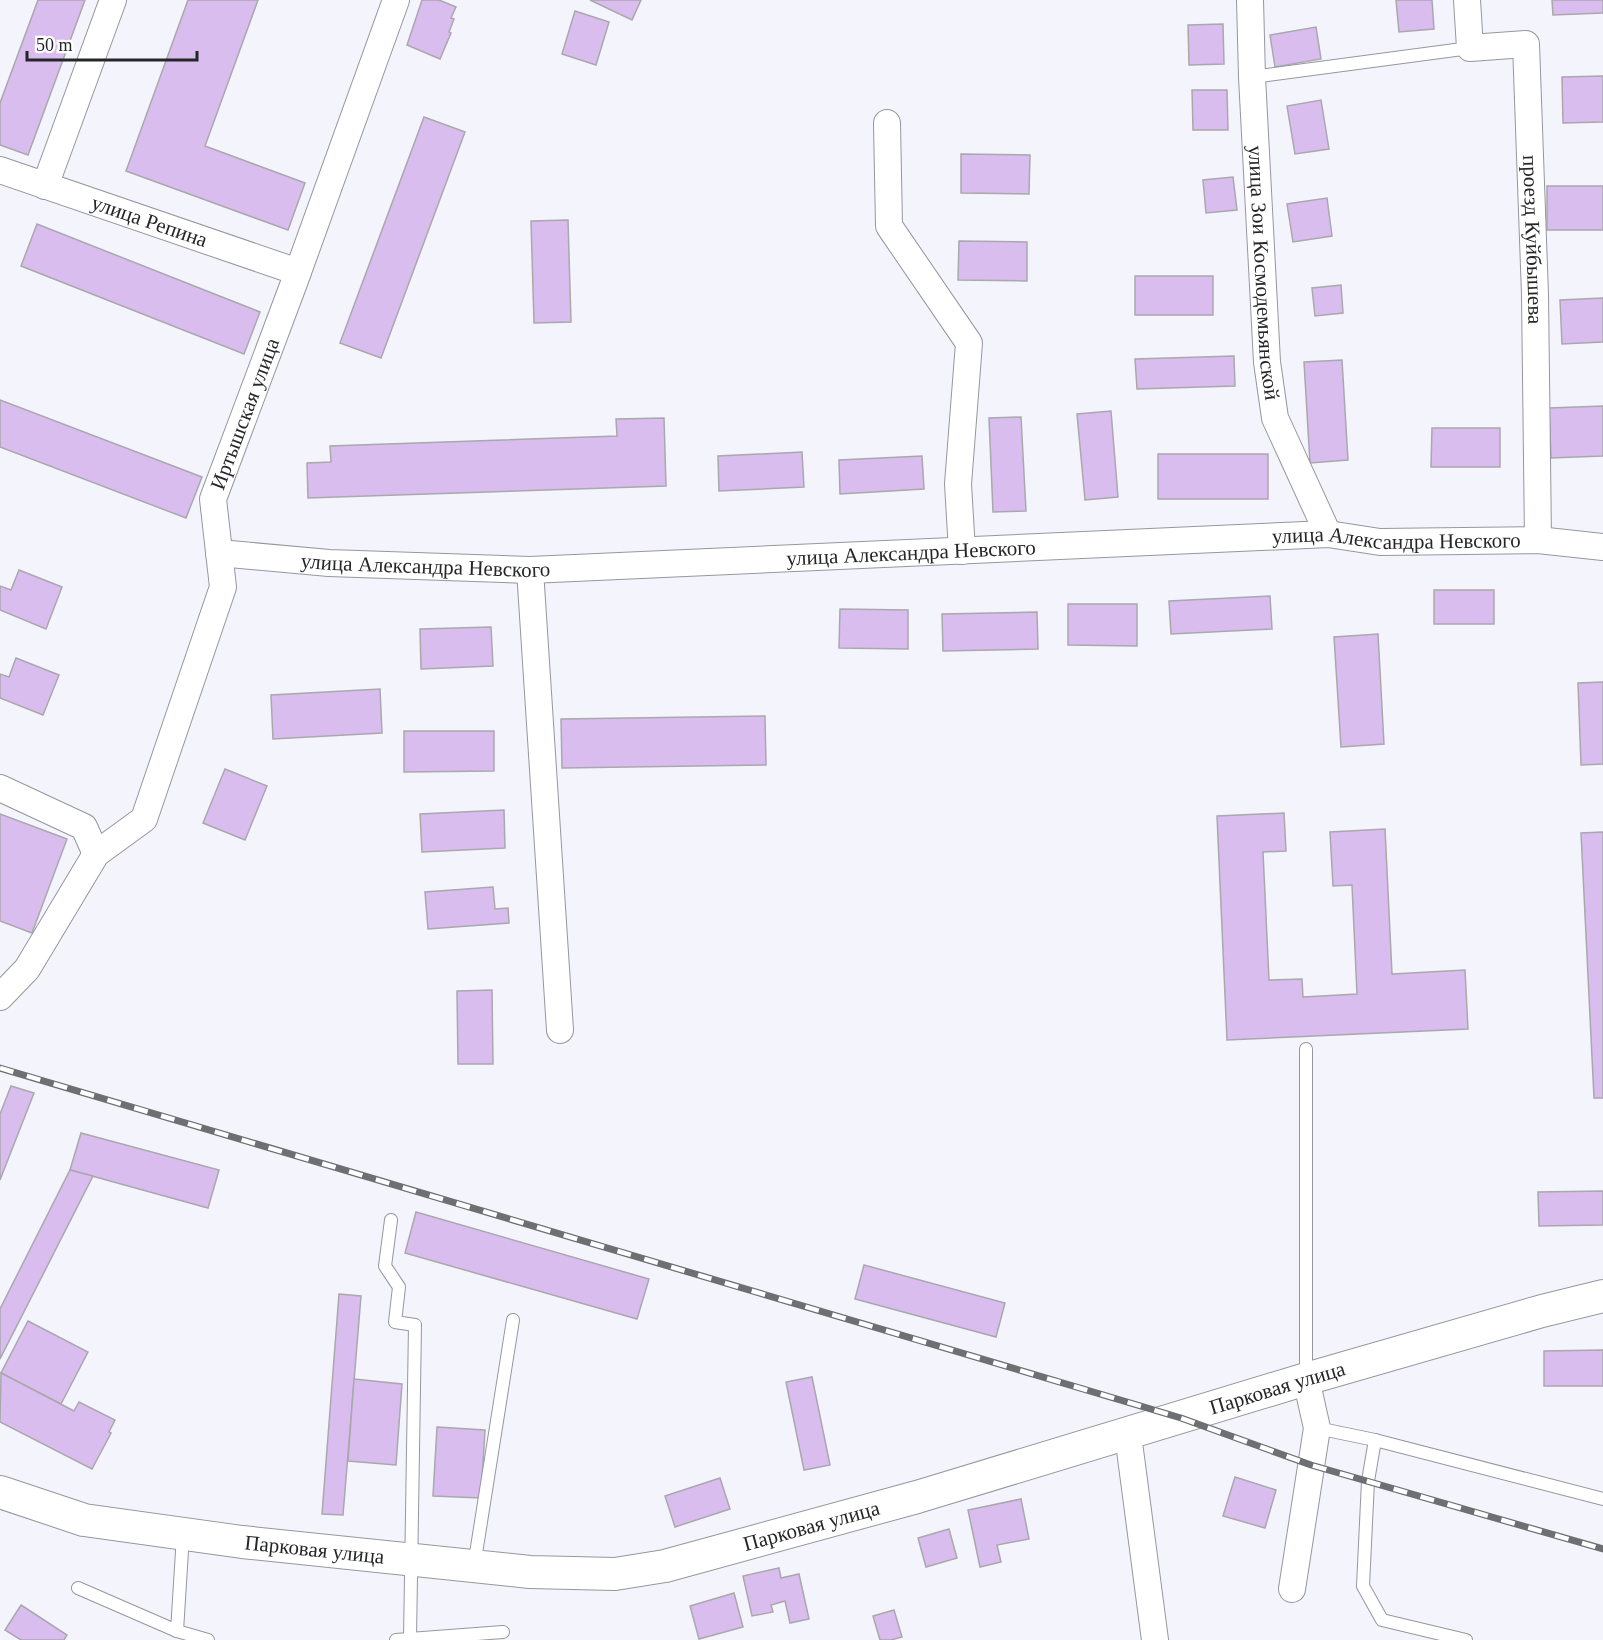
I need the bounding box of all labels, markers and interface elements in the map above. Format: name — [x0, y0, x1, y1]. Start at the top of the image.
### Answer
scale bar — [27, 24, 196, 62]
text: 50 m — [36, 35, 73, 55]
street label: улица Зои Космодемьянской — [1244, 145, 1284, 402]
street label: проезд Куйбышева — [1518, 155, 1547, 325]
street label: улица Репина — [88, 190, 211, 252]
street label: Иртышская улица — [206, 334, 285, 493]
street label: улица Александра Невского — [1271, 522, 1521, 554]
street label: улица Александра Невского — [786, 535, 1036, 570]
street label: улица Александра Невского — [300, 548, 551, 582]
street label: Парковая улица — [1207, 1356, 1349, 1420]
street label: Парковая улица — [740, 1496, 883, 1556]
street label: Парковая улица — [243, 1530, 386, 1569]

